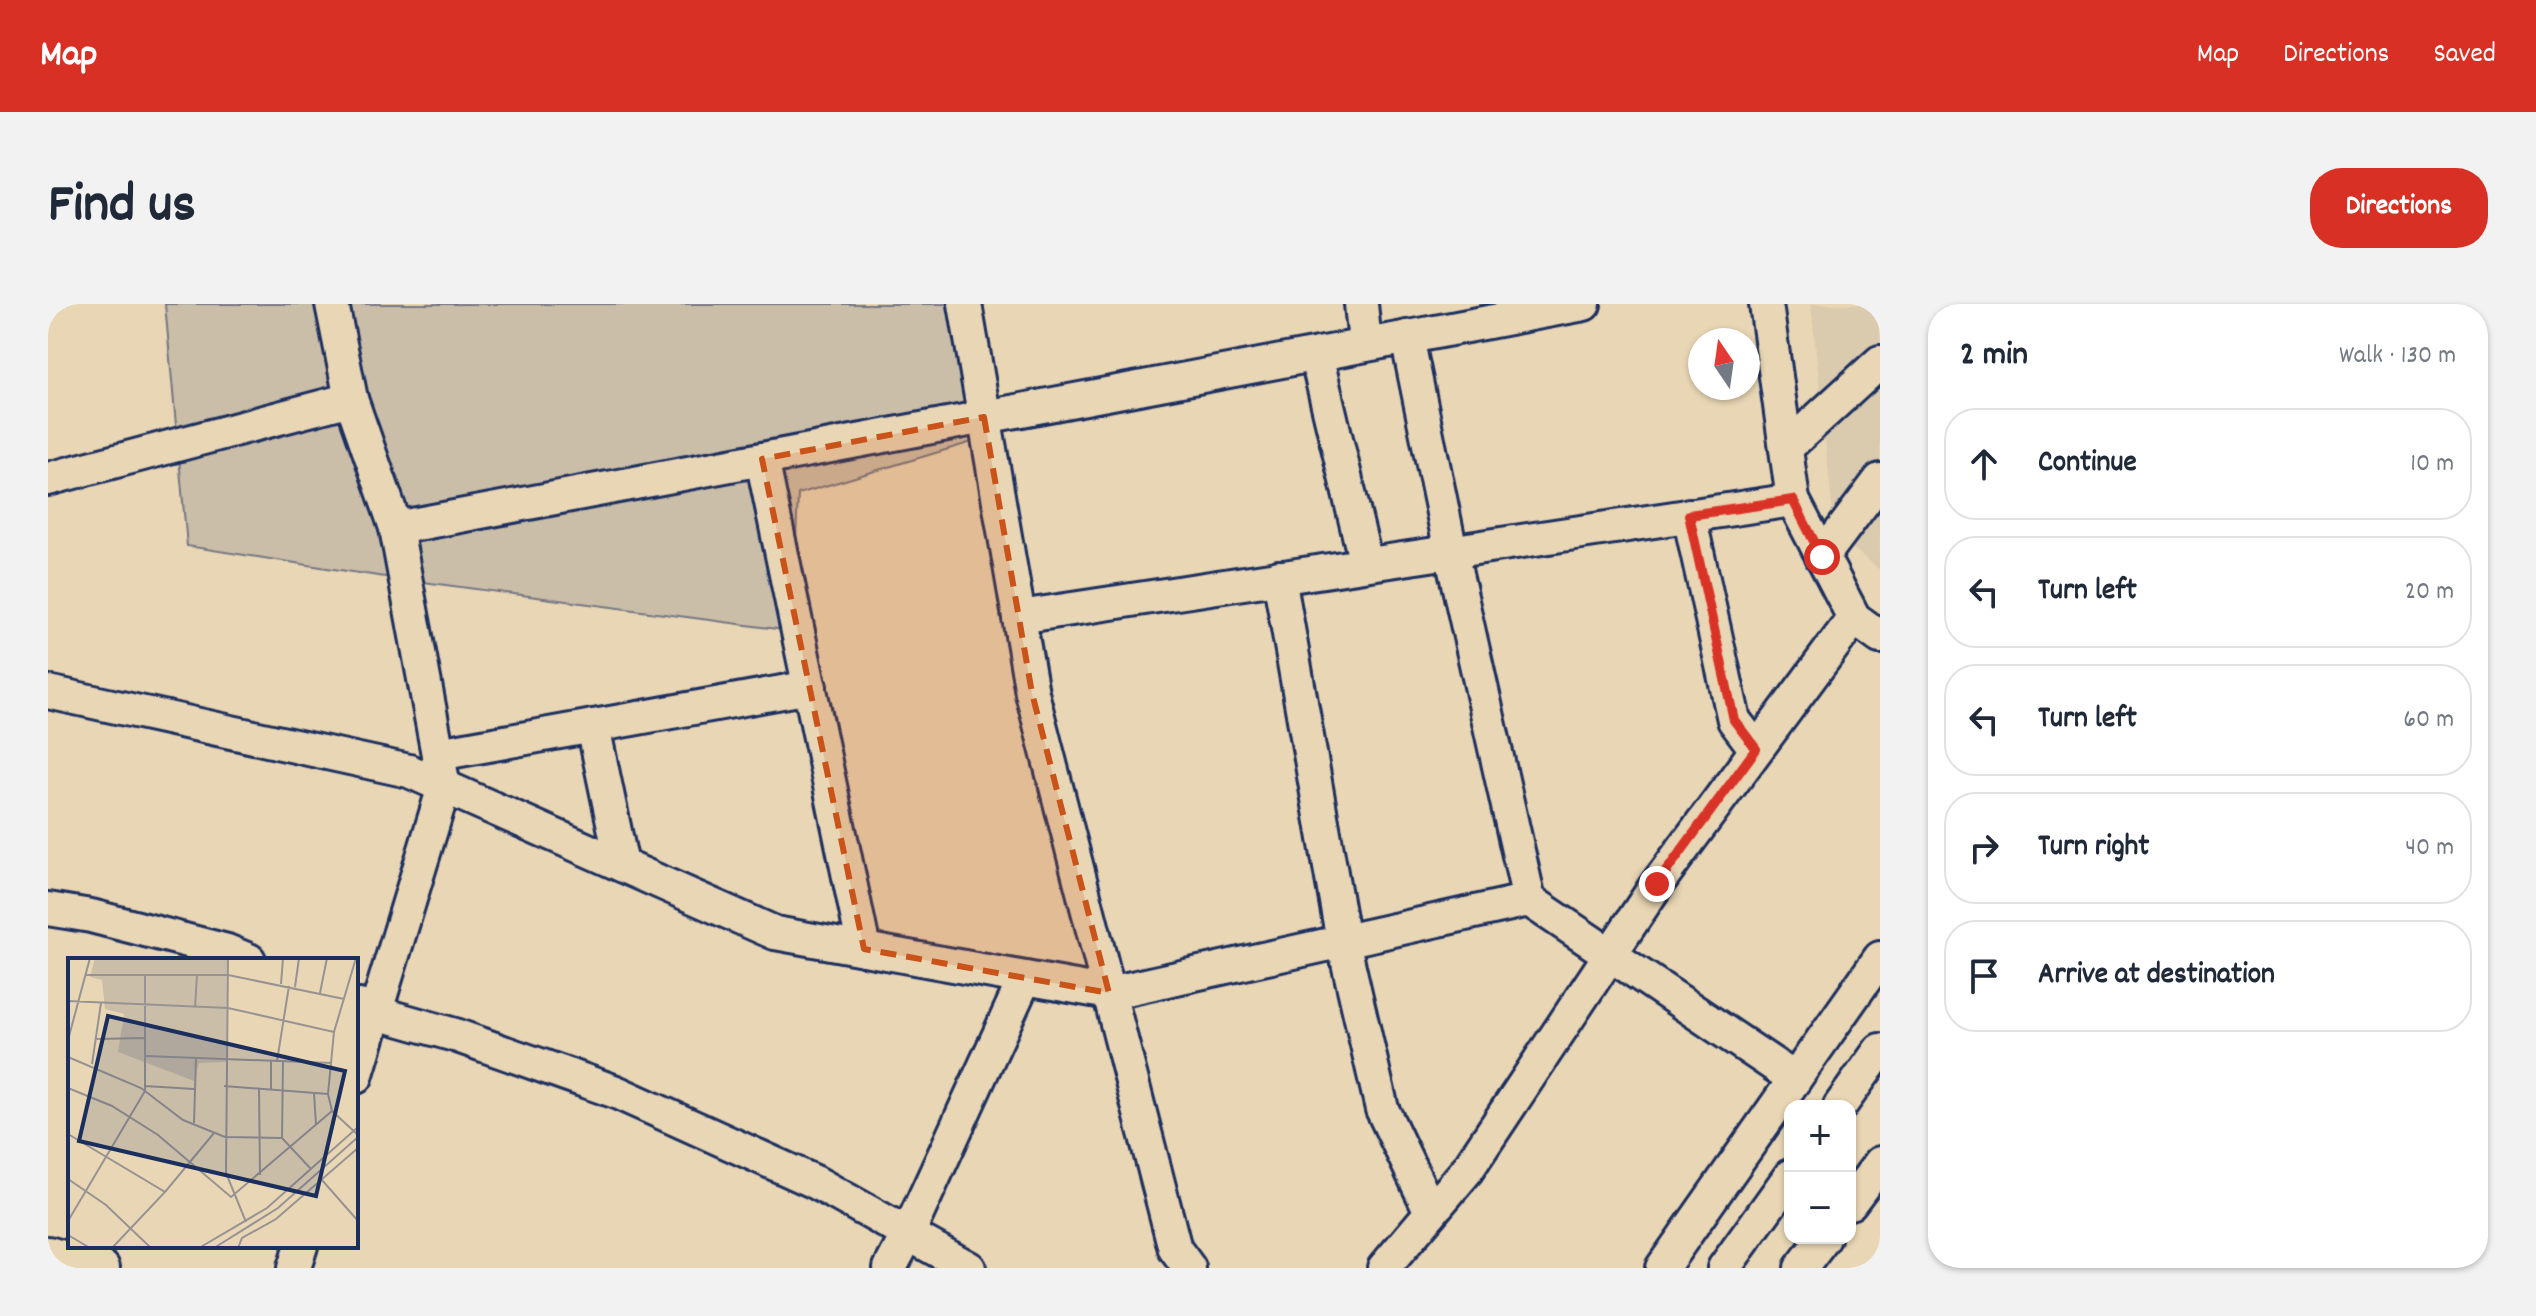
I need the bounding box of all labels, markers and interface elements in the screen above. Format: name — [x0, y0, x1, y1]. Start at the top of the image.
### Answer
text: Map — [40, 29, 98, 84]
text: Map — [2197, 36, 2239, 76]
text: Directions — [2283, 36, 2389, 76]
text: Saved — [2433, 36, 2496, 76]
text: Find us — [48, 168, 196, 248]
button: Directions — [2310, 168, 2488, 248]
north arrow — [1688, 328, 1760, 400]
text: 2 min — [1960, 332, 2028, 381]
text: Walk · 130 m — [2339, 338, 2456, 375]
icon: ahead — [1962, 442, 2006, 486]
text: Continue — [2038, 443, 2137, 486]
text: 10 m — [2410, 446, 2454, 483]
route start — [1804, 539, 1840, 575]
icon: left — [1962, 570, 2006, 614]
text: Turn left — [2038, 571, 2137, 614]
text: 20 m — [2405, 574, 2454, 611]
icon: left — [1962, 698, 2006, 742]
text: Turn left — [2038, 699, 2137, 742]
text: 60 m — [2403, 702, 2454, 739]
icon: right — [1962, 826, 2006, 870]
text: Turn right — [2038, 827, 2149, 870]
text: 40 m — [2405, 830, 2454, 867]
route end — [1639, 866, 1675, 902]
icon: arrive — [1962, 954, 2006, 998]
text: Arrive at destination — [2038, 955, 2275, 998]
inset map — [68, 958, 358, 1248]
map controls — [1784, 1100, 1856, 1244]
button: + — [1784, 1100, 1856, 1172]
button: − — [1784, 1172, 1856, 1244]

